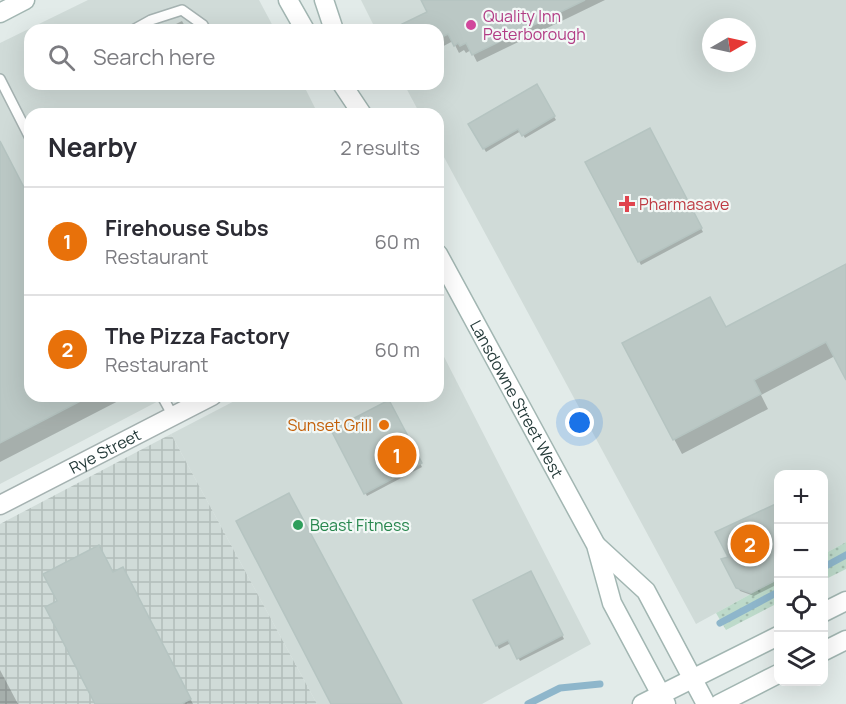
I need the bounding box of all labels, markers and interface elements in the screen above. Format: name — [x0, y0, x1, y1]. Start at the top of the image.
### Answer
place label: Quality Inn Peterborough — [483, 5, 586, 45]
marker: Quality Inn Peterborough — [464, 18, 478, 32]
north arrow — [702, 18, 756, 72]
search box — [24, 24, 444, 90]
icon: search — [45, 41, 78, 74]
text: Search here — [93, 42, 215, 72]
text: Nearby — [48, 129, 137, 165]
text: 2 results — [340, 134, 420, 161]
place label: Pharmasave — [639, 193, 729, 215]
marker: Pharmasave — [620, 197, 634, 211]
text: Firehouse Subs — [105, 213, 269, 243]
text: 1 — [63, 228, 72, 255]
text: 60 m — [374, 228, 420, 255]
text: Restaurant — [105, 243, 209, 270]
street label: Lansdowne Street West — [465, 316, 568, 482]
text: The Pizza Factory — [105, 321, 290, 351]
text: 2 — [62, 336, 73, 363]
text: 60 m — [374, 336, 420, 363]
text: Restaurant — [105, 351, 209, 378]
your location — [565, 408, 594, 437]
place label: Sunset Grill — [288, 414, 372, 436]
marker: Sunset Grill — [377, 418, 391, 432]
street label: Rye Street — [65, 423, 145, 479]
pin: 1 — [378, 432, 416, 478]
map controls — [774, 470, 828, 686]
button: + — [774, 470, 828, 524]
place label: Beast Fitness — [310, 514, 410, 536]
marker: Beast Fitness — [291, 518, 305, 532]
pin: 2 — [730, 522, 770, 566]
button: − — [774, 524, 828, 578]
button: locate — [774, 578, 828, 632]
button: layers — [774, 632, 828, 686]

